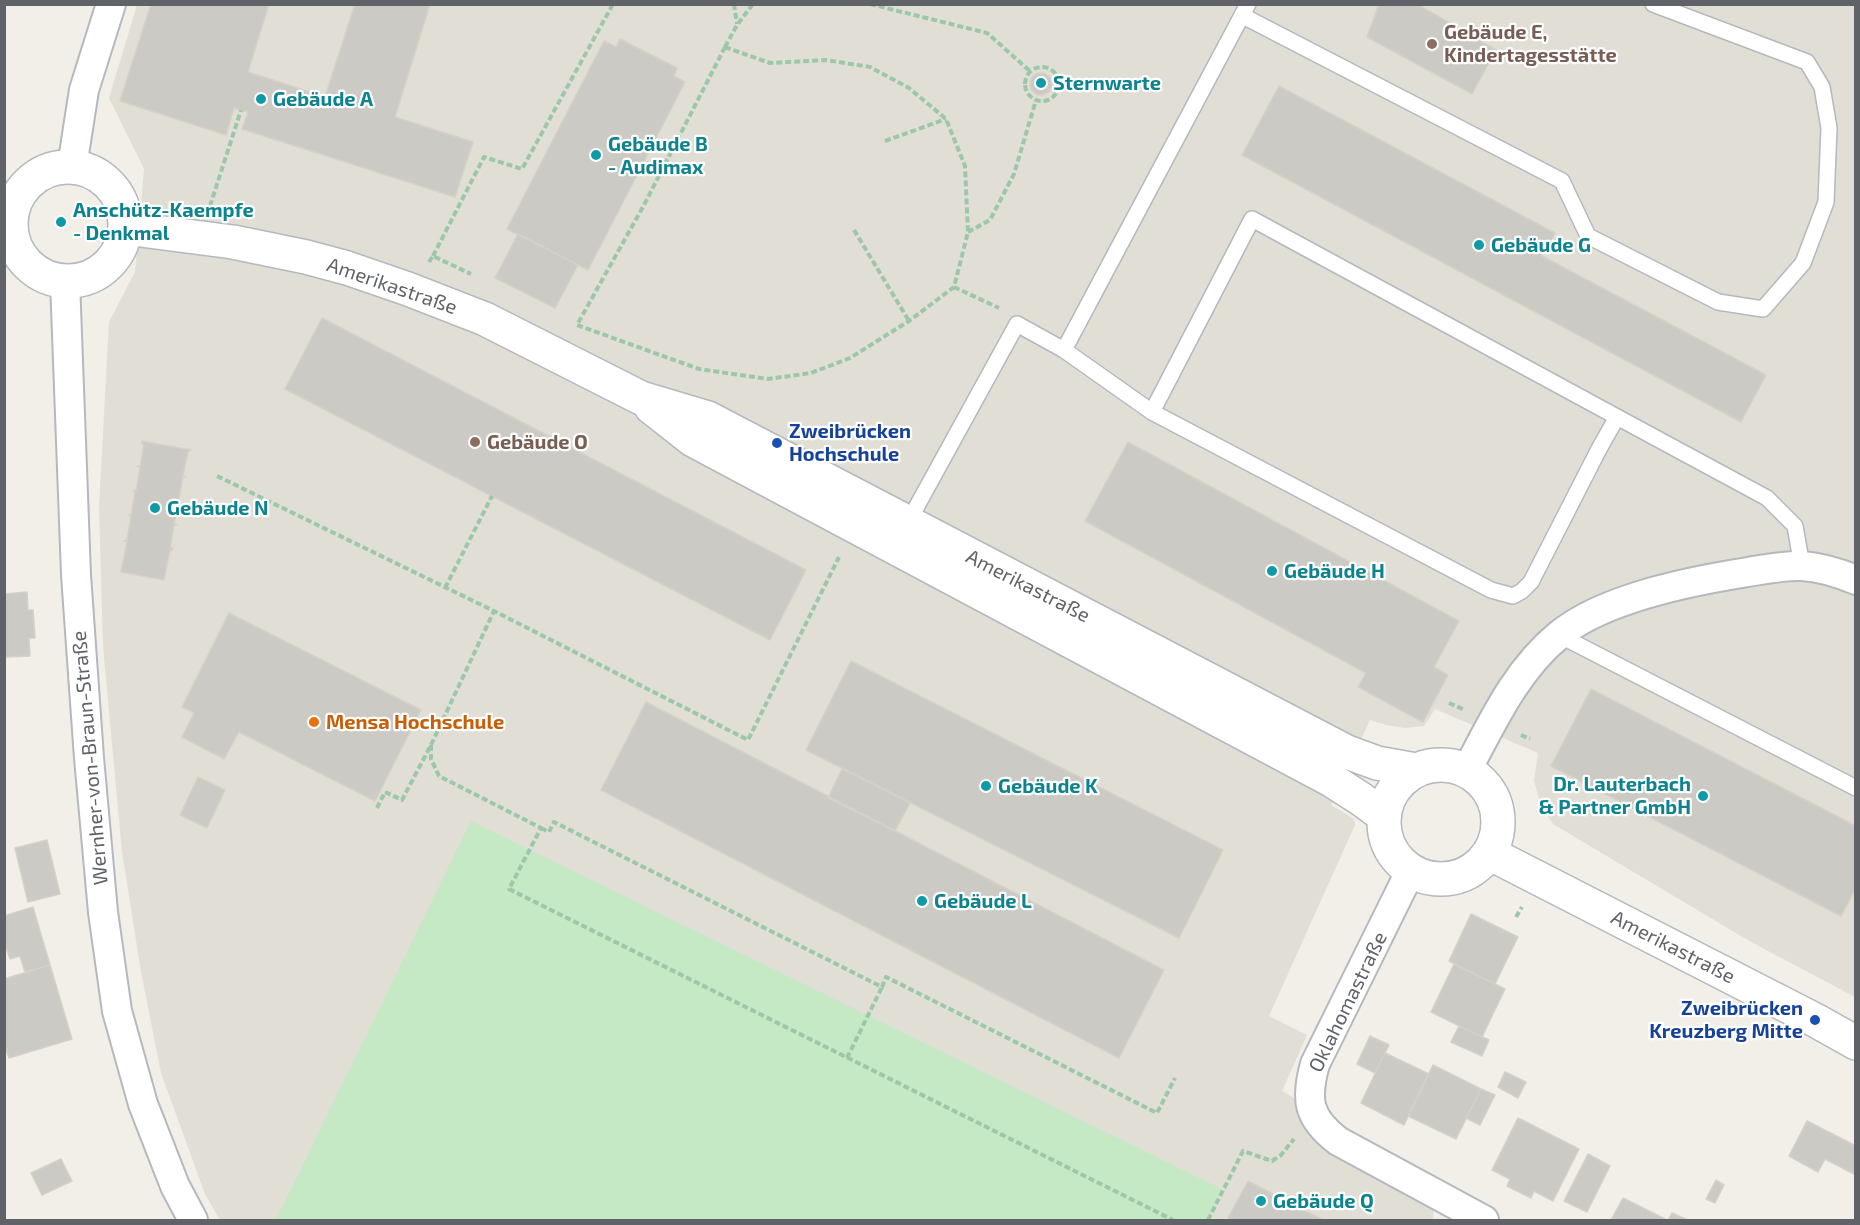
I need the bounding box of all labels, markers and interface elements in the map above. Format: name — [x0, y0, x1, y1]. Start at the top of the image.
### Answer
place label: Gebäude E, Kindertagesstätte — [1444, 20, 1617, 67]
marker: Gebäude E, Kindertagesstätte — [1425, 37, 1439, 51]
place label: Sternwarte — [1053, 71, 1161, 95]
marker: Sternwarte — [1034, 76, 1048, 90]
place label: Gebäude A — [273, 87, 373, 111]
marker: Gebäude A — [254, 92, 268, 106]
place label: Gebäude B - Audimax — [608, 132, 708, 179]
marker: Gebäude B - Audimax — [589, 148, 603, 162]
place label: Anschütz-Kaempfe - Denkmal — [73, 198, 254, 245]
marker: Anschütz-Kaempfe - Denkmal — [54, 215, 68, 229]
place label: Gebäude G — [1491, 233, 1591, 257]
marker: Gebäude G — [1472, 238, 1486, 252]
street label: Amerikastraße — [324, 253, 460, 319]
place label: Zweibrücken Hochschule — [789, 419, 911, 466]
place label: Gebäude O — [487, 430, 588, 454]
marker: Gebäude O — [468, 435, 482, 449]
marker: Zweibrücken Hochschule — [770, 436, 784, 450]
place label: Gebäude N — [167, 496, 268, 520]
marker: Gebäude N — [148, 501, 162, 515]
street label: Amerikastraße — [962, 544, 1094, 628]
place label: Gebäude H — [1284, 559, 1385, 583]
marker: Gebäude H — [1265, 564, 1279, 578]
street label: Wernher-von-Braun-Straße — [67, 630, 113, 886]
place label: Mensa Hochschule — [326, 710, 504, 734]
marker: Mensa Hochschule — [307, 715, 321, 729]
place label: Dr. Lauterbach & Partner GmbH — [1539, 772, 1691, 819]
place label: Gebäude K — [998, 774, 1098, 798]
marker: Gebäude K — [979, 779, 993, 793]
marker: Dr. Lauterbach & Partner GmbH — [1696, 789, 1710, 803]
place label: Gebäude L — [934, 889, 1032, 913]
marker: Gebäude L — [915, 894, 929, 908]
street label: Amerikastraße — [1607, 905, 1739, 989]
street label: Oklahomastraße — [1304, 928, 1392, 1076]
place label: Zweibrücken Kreuzberg Mitte — [1649, 996, 1803, 1043]
marker: Zweibrücken Kreuzberg Mitte — [1808, 1013, 1822, 1027]
place label: Gebäude Q — [1273, 1189, 1374, 1213]
marker: Gebäude Q — [1254, 1194, 1268, 1208]

